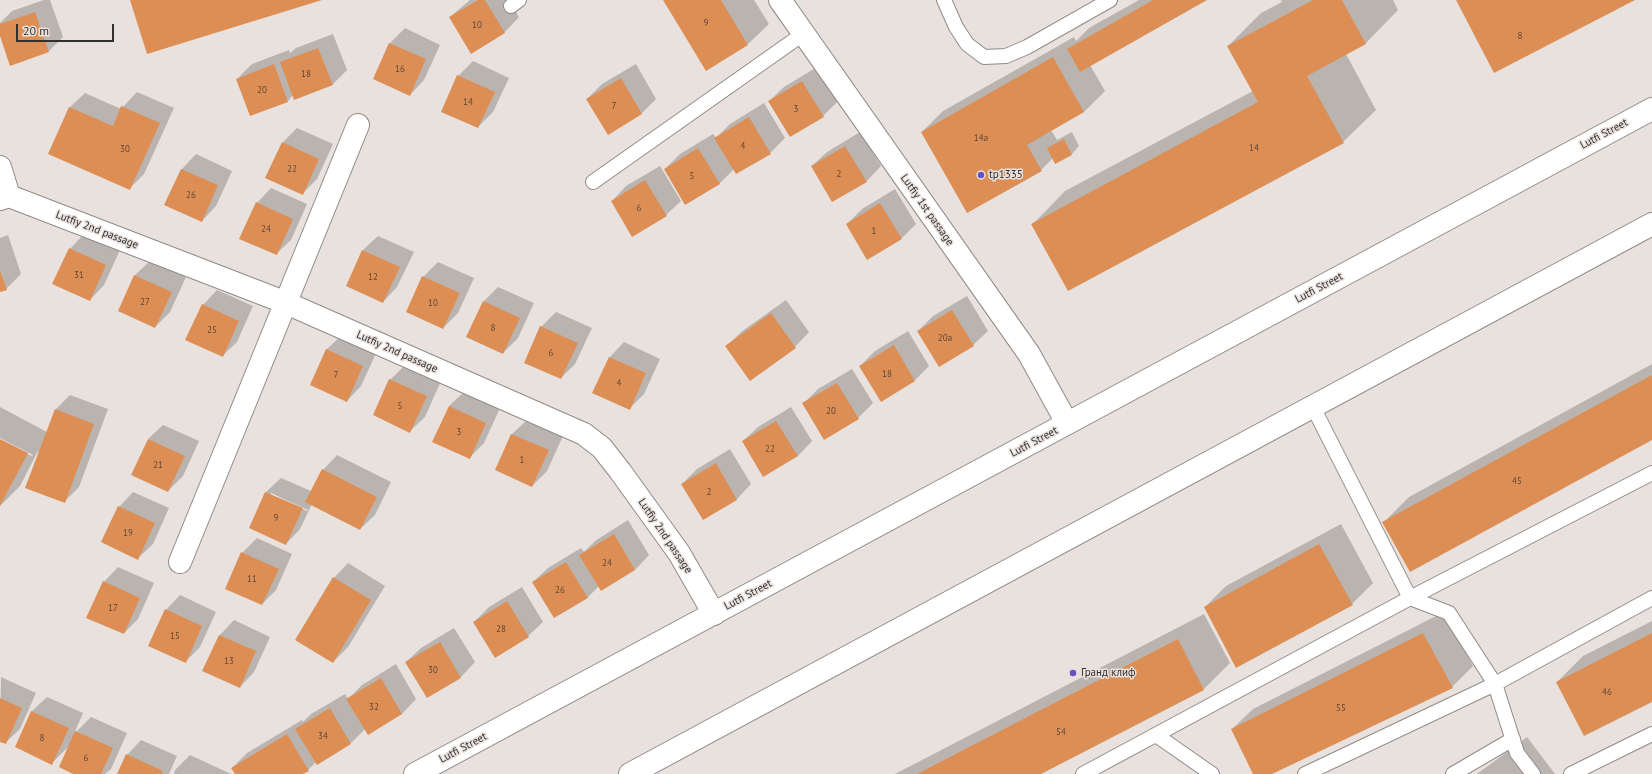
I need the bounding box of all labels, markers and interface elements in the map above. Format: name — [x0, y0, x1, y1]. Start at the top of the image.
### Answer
scale bar — [18, 16, 116, 42]
house number: 9 — [704, 18, 708, 28]
house number: 10 — [472, 20, 482, 30]
text: 20 m — [23, 23, 49, 38]
house number: 8 — [1518, 31, 1522, 41]
house number: 16 — [395, 64, 405, 74]
house number: 18 — [301, 69, 311, 79]
house number: 20 — [257, 85, 267, 95]
house number: 14 — [463, 97, 473, 107]
house number: 7 — [612, 101, 616, 111]
house number: 3 — [794, 104, 798, 114]
street label: Lutfi Street — [1578, 116, 1630, 152]
house number: 14a — [974, 133, 988, 143]
house number: 4 — [741, 141, 745, 151]
house number: 14 — [1249, 143, 1259, 153]
house number: 30 — [120, 144, 130, 154]
house number: 22 — [287, 164, 297, 174]
place label: tp1335 — [989, 168, 1023, 182]
house number: 2 — [837, 169, 841, 179]
marker: tp1335 — [976, 170, 986, 180]
house number: 5 — [690, 171, 694, 181]
street label: Lutfiy 1st passage — [897, 172, 957, 248]
house number: 26 — [186, 190, 196, 200]
house number: 6 — [637, 203, 641, 213]
street label: Lutfiy 2nd passage — [54, 208, 140, 252]
house number: 24 — [261, 224, 271, 234]
house number: 1 — [872, 226, 876, 236]
house number: 31 — [74, 270, 84, 280]
street label: Lutfi Street — [1293, 270, 1345, 306]
house number: 12 — [368, 272, 378, 282]
house number: 27 — [140, 297, 150, 307]
house number: 10 — [428, 298, 438, 308]
house number: 8 — [491, 323, 495, 333]
house number: 25 — [207, 325, 217, 335]
street label: Lutfiy 2nd passage — [354, 328, 440, 376]
house number: 20a — [938, 333, 952, 343]
house number: 6 — [549, 348, 553, 358]
house number: 18 — [882, 369, 892, 379]
house number: 7 — [334, 370, 338, 380]
house number: 4 — [617, 378, 621, 388]
house number: 5 — [398, 401, 402, 411]
house number: 20 — [826, 406, 836, 416]
street label: Lutfi Street — [1008, 424, 1060, 460]
house number: 3 — [457, 427, 461, 437]
house number: 22 — [765, 444, 775, 454]
house number: 1 — [520, 455, 524, 465]
house number: 21 — [153, 460, 163, 470]
house number: 45 — [1512, 476, 1522, 486]
house number: 2 — [707, 487, 711, 497]
street label: Lutfiy 2nd passage — [635, 496, 695, 576]
house number: 9 — [274, 513, 278, 523]
house number: 19 — [123, 528, 133, 538]
house number: 24 — [602, 558, 612, 568]
house number: 11 — [247, 574, 257, 584]
street label: Lutfi Street — [722, 577, 774, 613]
house number: 26 — [555, 585, 565, 595]
house number: 17 — [108, 603, 118, 613]
house number: 28 — [496, 624, 506, 634]
house number: 15 — [170, 631, 180, 641]
house number: 13 — [224, 656, 234, 666]
house number: 30 — [428, 665, 438, 675]
place label: Гранд клиф — [1081, 666, 1135, 680]
marker: Гранд клиф — [1068, 668, 1078, 678]
house number: 46 — [1602, 687, 1612, 697]
house number: 32 — [369, 702, 379, 712]
house number: 55 — [1336, 703, 1346, 713]
house number: 54 — [1056, 727, 1066, 737]
street label: Lutfi Street — [437, 730, 489, 766]
house number: 34 — [318, 731, 328, 741]
house number: 8 — [40, 733, 44, 743]
house number: 6 — [84, 753, 88, 763]

